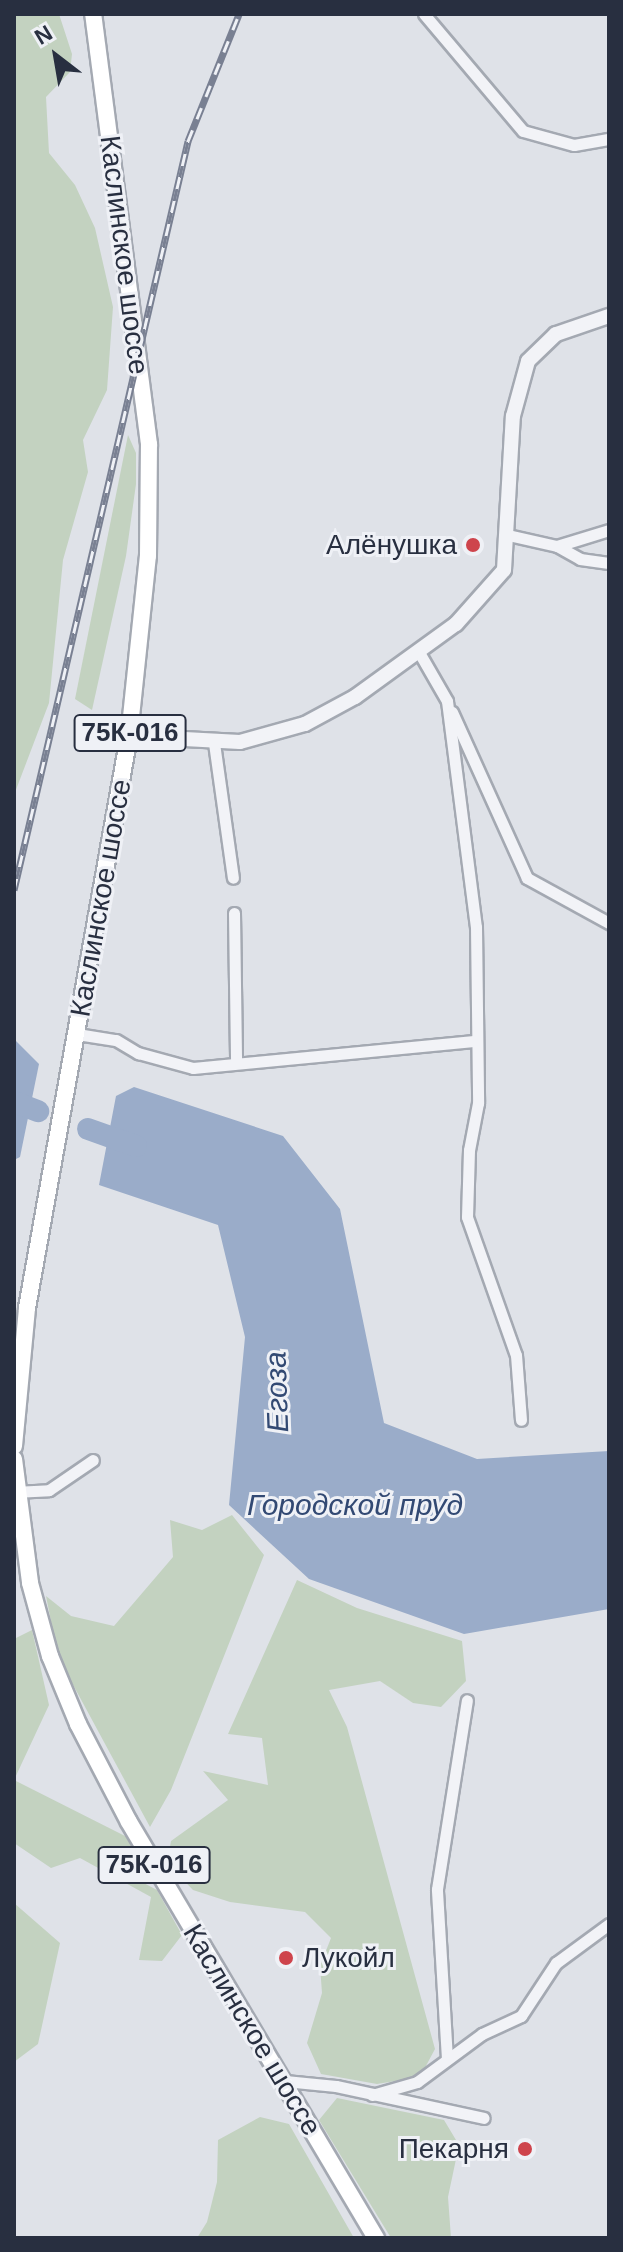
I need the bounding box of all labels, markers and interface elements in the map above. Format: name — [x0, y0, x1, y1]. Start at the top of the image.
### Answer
north arrow — [16, 16, 96, 96]
text: N — [30, 20, 57, 50]
street label: Каслинское шоссе — [93, 134, 155, 376]
place label: Алёнушка — [326, 528, 457, 562]
marker: Алёнушка — [464, 536, 482, 554]
road number: 75К-016 — [72, 711, 188, 755]
street label: Каслинское шоссе — [64, 777, 138, 1019]
water label: Егоза — [258, 1351, 296, 1433]
water label: Городской пруд — [247, 1487, 463, 1523]
road number: 75К-016 — [96, 1843, 212, 1887]
street label: Каслинское шоссе — [176, 1918, 328, 2142]
place label: Лукойл — [302, 1941, 395, 1975]
marker: Лукойл — [277, 1949, 295, 1967]
place label: Пекарня — [399, 2132, 509, 2166]
marker: Пекарня — [516, 2140, 534, 2158]

